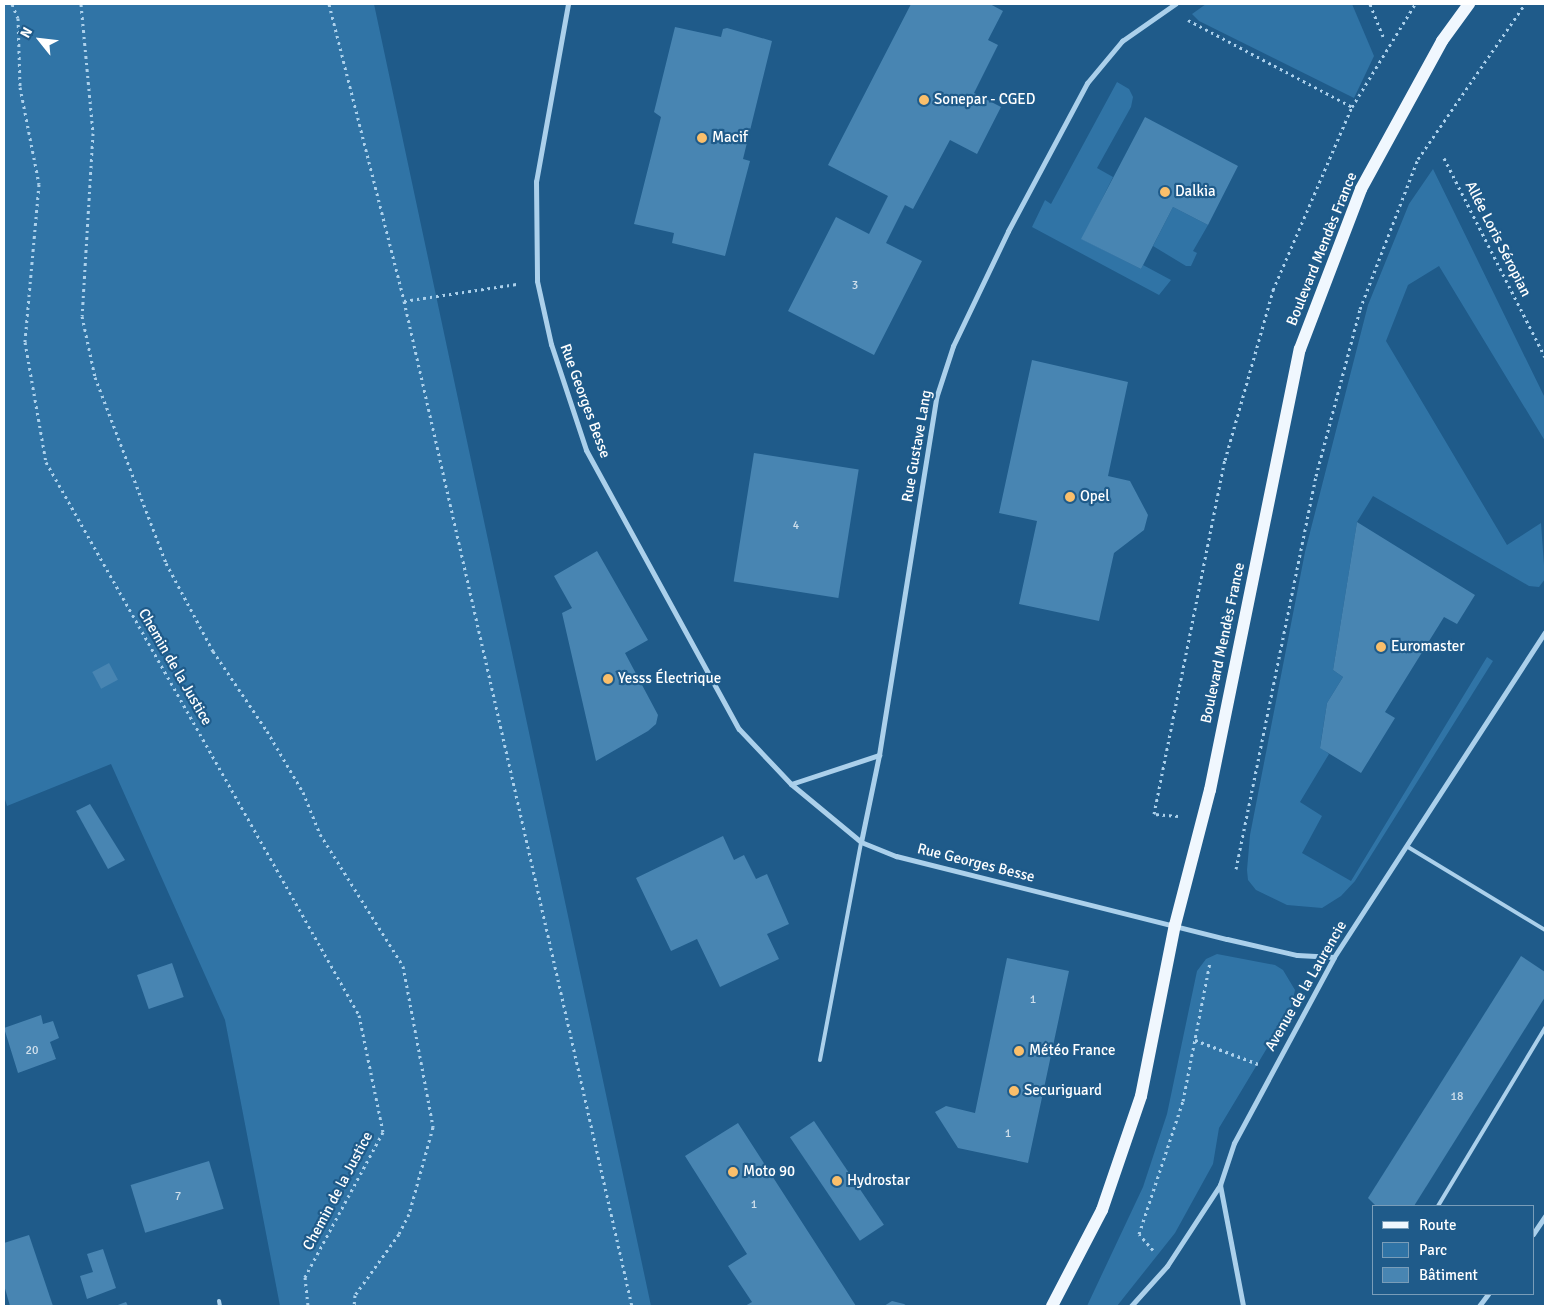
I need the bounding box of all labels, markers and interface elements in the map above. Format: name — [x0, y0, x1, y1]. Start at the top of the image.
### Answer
north arrow — [15, 15, 65, 65]
text: N — [17, 24, 36, 41]
place label: Sonepar - CGED — [934, 91, 1036, 109]
marker: Sonepar - CGED — [918, 94, 930, 106]
place label: Macif — [712, 129, 748, 147]
marker: Macif — [696, 132, 708, 144]
street label: Boulevard Mendès France — [1283, 170, 1361, 328]
street label: Allée Loris Séropian — [1461, 178, 1535, 300]
place label: Dalkia — [1175, 183, 1216, 201]
marker: Dalkia — [1159, 186, 1171, 198]
house number: 3 — [852, 279, 858, 293]
street label: Rue Georges Besse — [556, 341, 614, 461]
street label: Rue Gustave Lang — [898, 389, 936, 503]
place label: Opel — [1080, 488, 1110, 506]
marker: Opel — [1064, 491, 1076, 503]
house number: 4 — [793, 519, 799, 533]
street label: Boulevard Mendès France — [1197, 561, 1249, 725]
street label: Chemin de la Justice — [134, 605, 216, 729]
place label: Euromaster — [1391, 638, 1465, 656]
marker: Euromaster — [1375, 641, 1387, 653]
place label: Yesss Électrique — [618, 670, 721, 688]
marker: Yesss Électrique — [602, 673, 614, 685]
street label: Rue Georges Besse — [915, 840, 1037, 886]
street label: Avenue de la Laurencie — [1261, 918, 1351, 1054]
house number: 1 — [1030, 993, 1036, 1007]
place label: Météo France — [1029, 1042, 1116, 1060]
house number: 20 — [26, 1044, 38, 1058]
marker: Météo France — [1013, 1045, 1025, 1057]
place label: Securiguard — [1024, 1082, 1102, 1100]
marker: Securiguard — [1008, 1085, 1020, 1097]
house number: 18 — [1451, 1090, 1463, 1104]
house number: 1 — [1005, 1127, 1011, 1141]
street label: Chemin de la Justice — [299, 1129, 377, 1253]
place label: Moto 90 — [743, 1163, 795, 1181]
marker: Moto 90 — [727, 1166, 739, 1178]
place label: Hydrostar — [847, 1172, 910, 1190]
marker: Hydrostar — [831, 1175, 843, 1187]
house number: 7 — [175, 1190, 181, 1204]
house number: 1 — [751, 1198, 757, 1212]
legend — [1372, 1205, 1534, 1295]
text: Route — [1419, 1216, 1456, 1234]
text: Parc — [1419, 1241, 1447, 1259]
text: Bâtiment — [1419, 1266, 1478, 1284]

